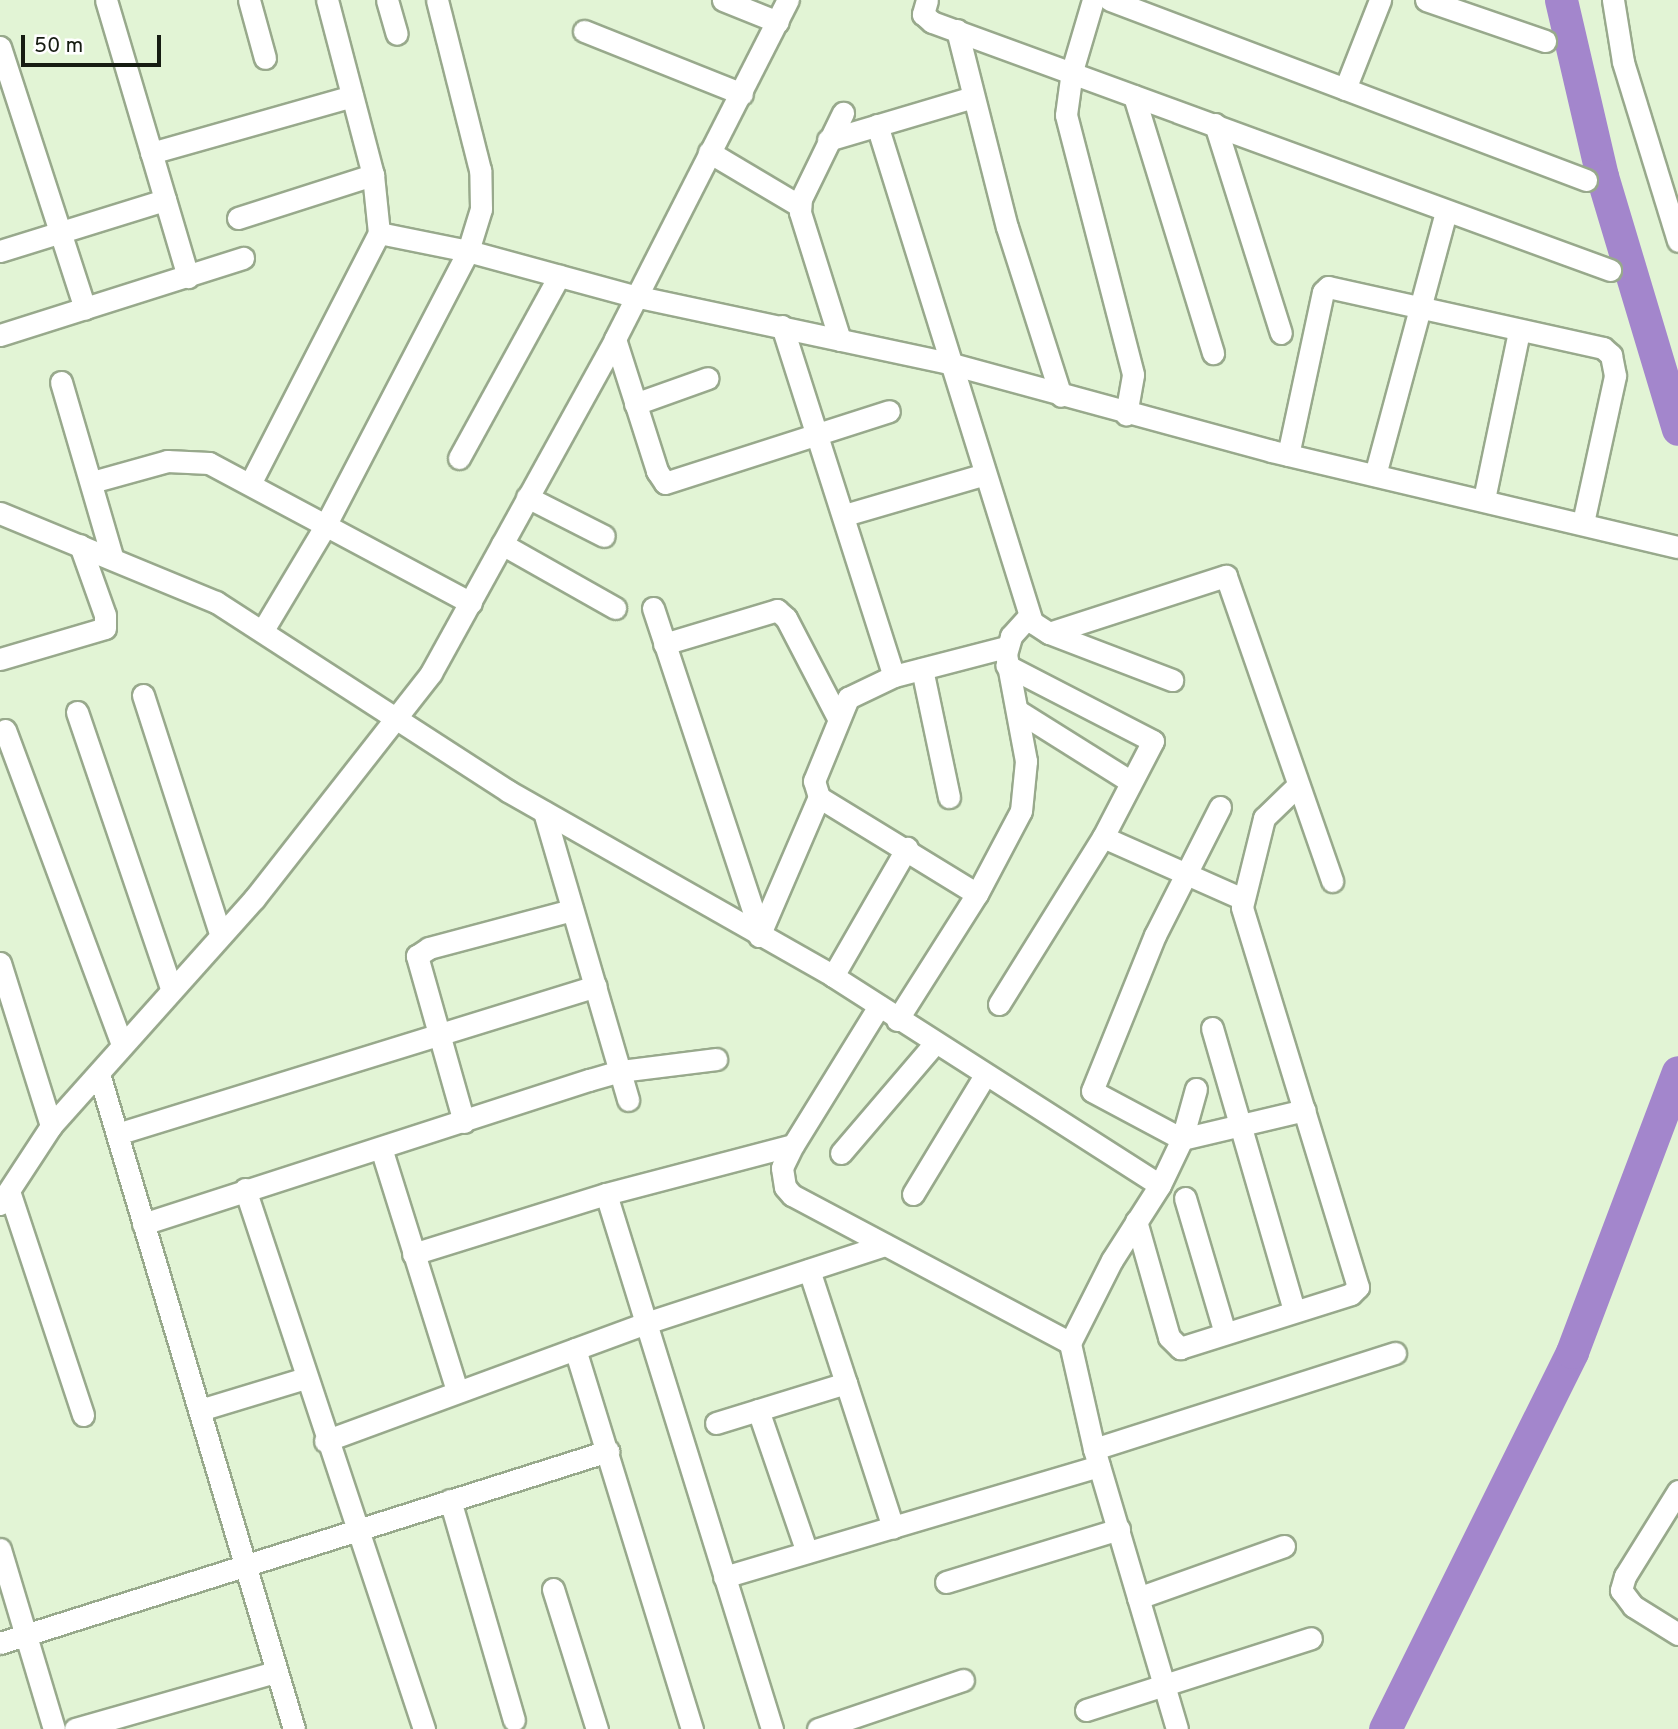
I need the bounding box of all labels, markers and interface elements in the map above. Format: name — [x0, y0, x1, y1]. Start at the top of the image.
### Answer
scale bar — [24, 21, 164, 65]
text: 50 m — [34, 33, 83, 60]

